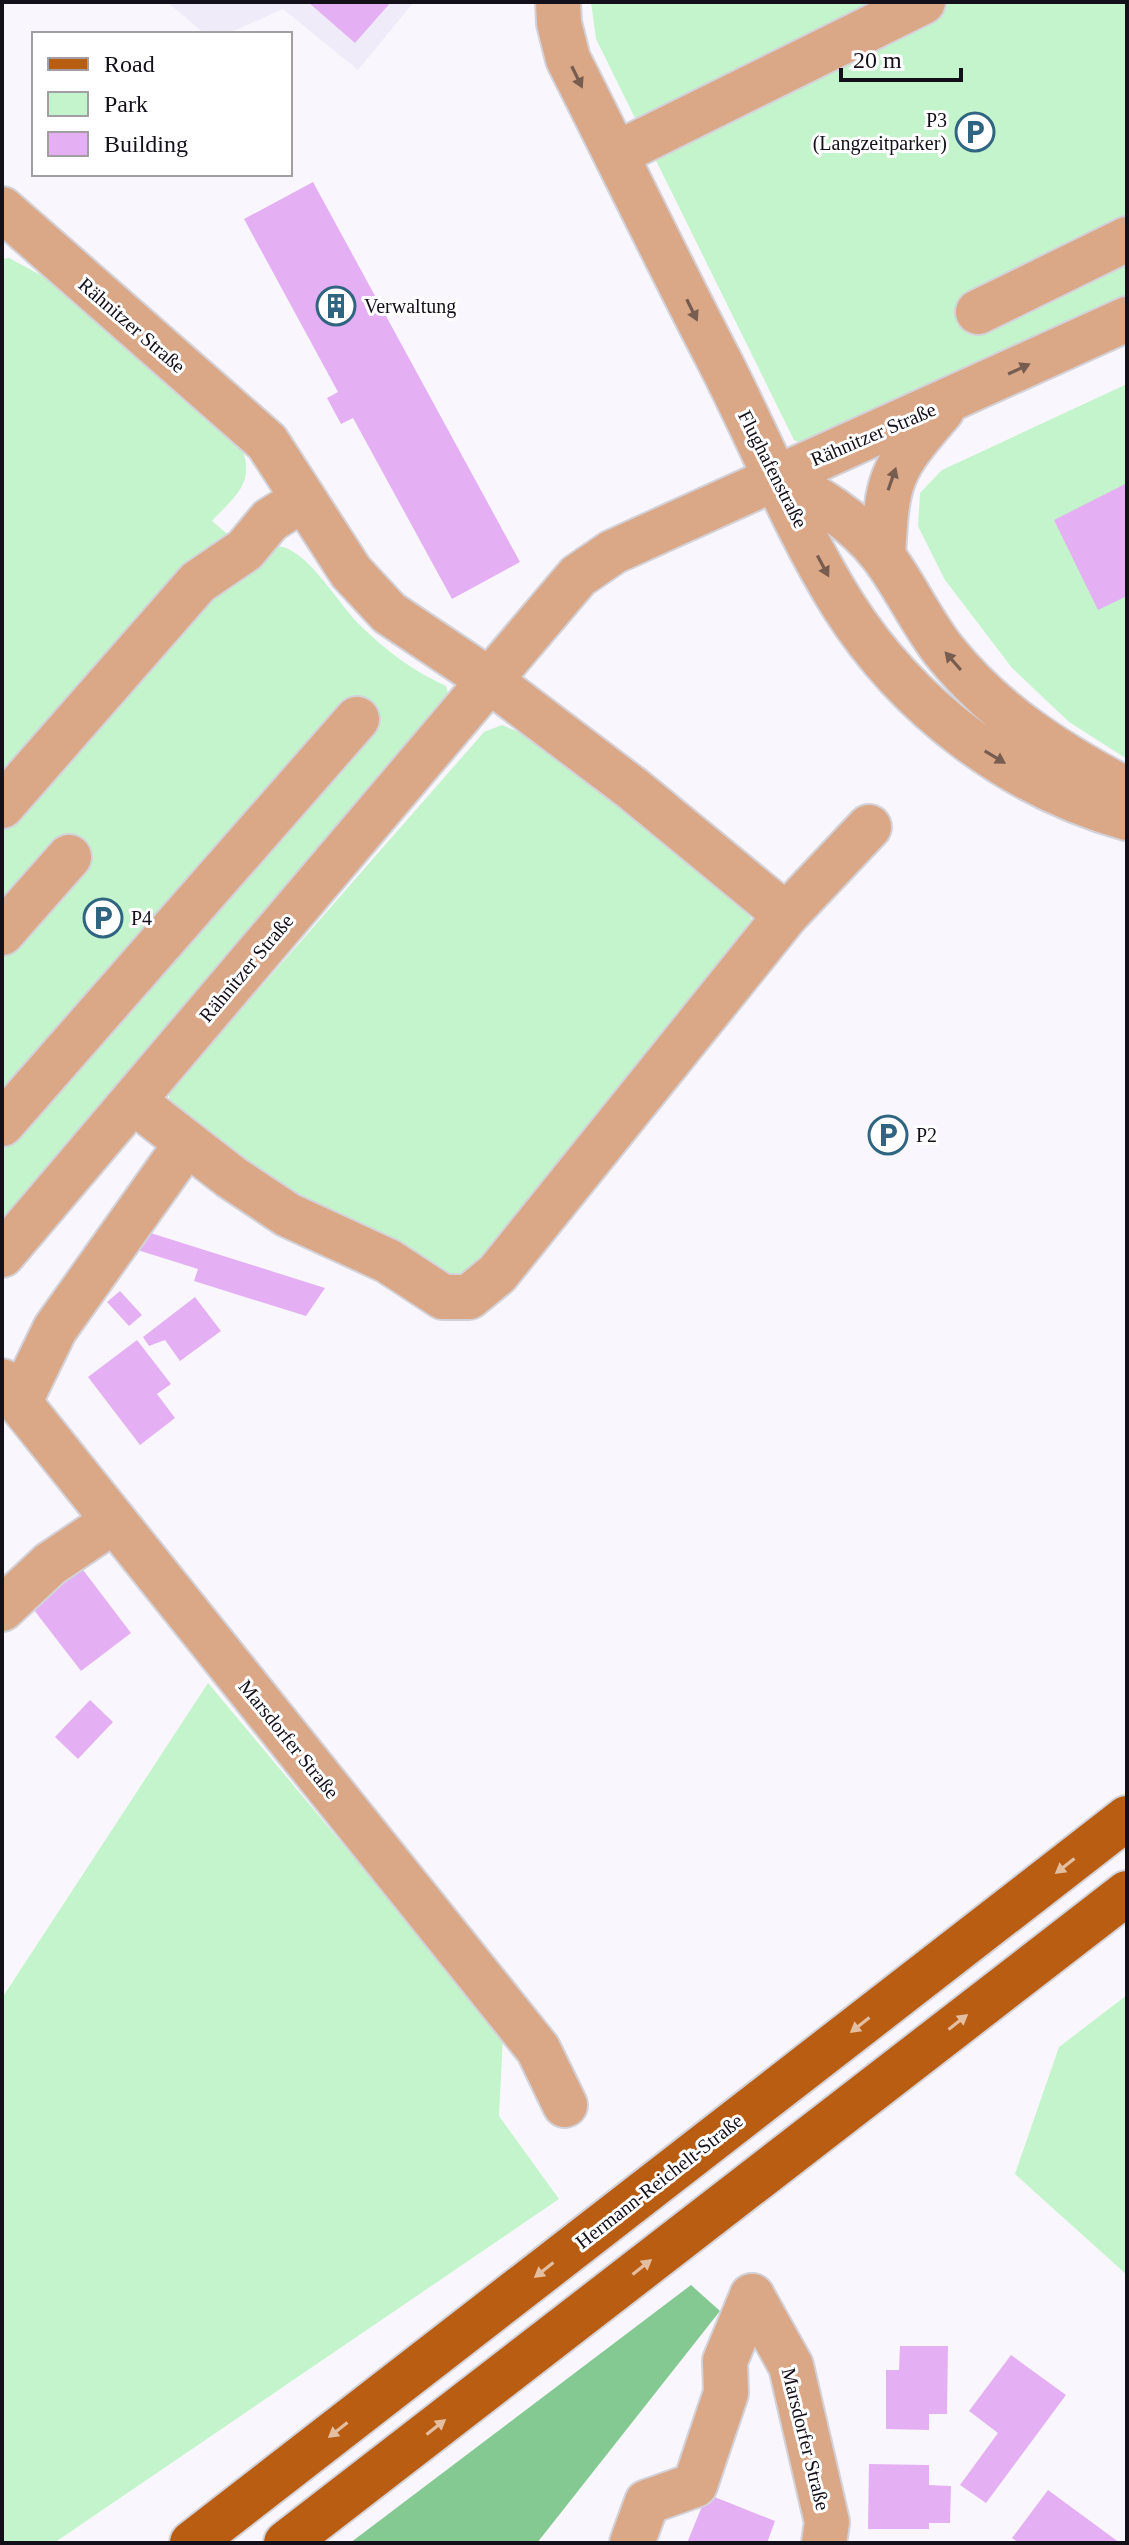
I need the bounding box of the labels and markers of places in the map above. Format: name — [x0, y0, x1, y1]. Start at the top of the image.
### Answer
place label: P3 (Langzeitparker) — [813, 109, 947, 155]
parking icon: P3 (Langzeitparker) — [954, 111, 996, 153]
building icon: Verwaltung — [315, 285, 357, 327]
place label: Verwaltung — [364, 295, 456, 318]
parking icon: P4 — [82, 897, 124, 939]
place label: P4 — [131, 907, 152, 929]
parking icon: P2 — [867, 1114, 909, 1156]
place label: P2 — [916, 1124, 937, 1146]

